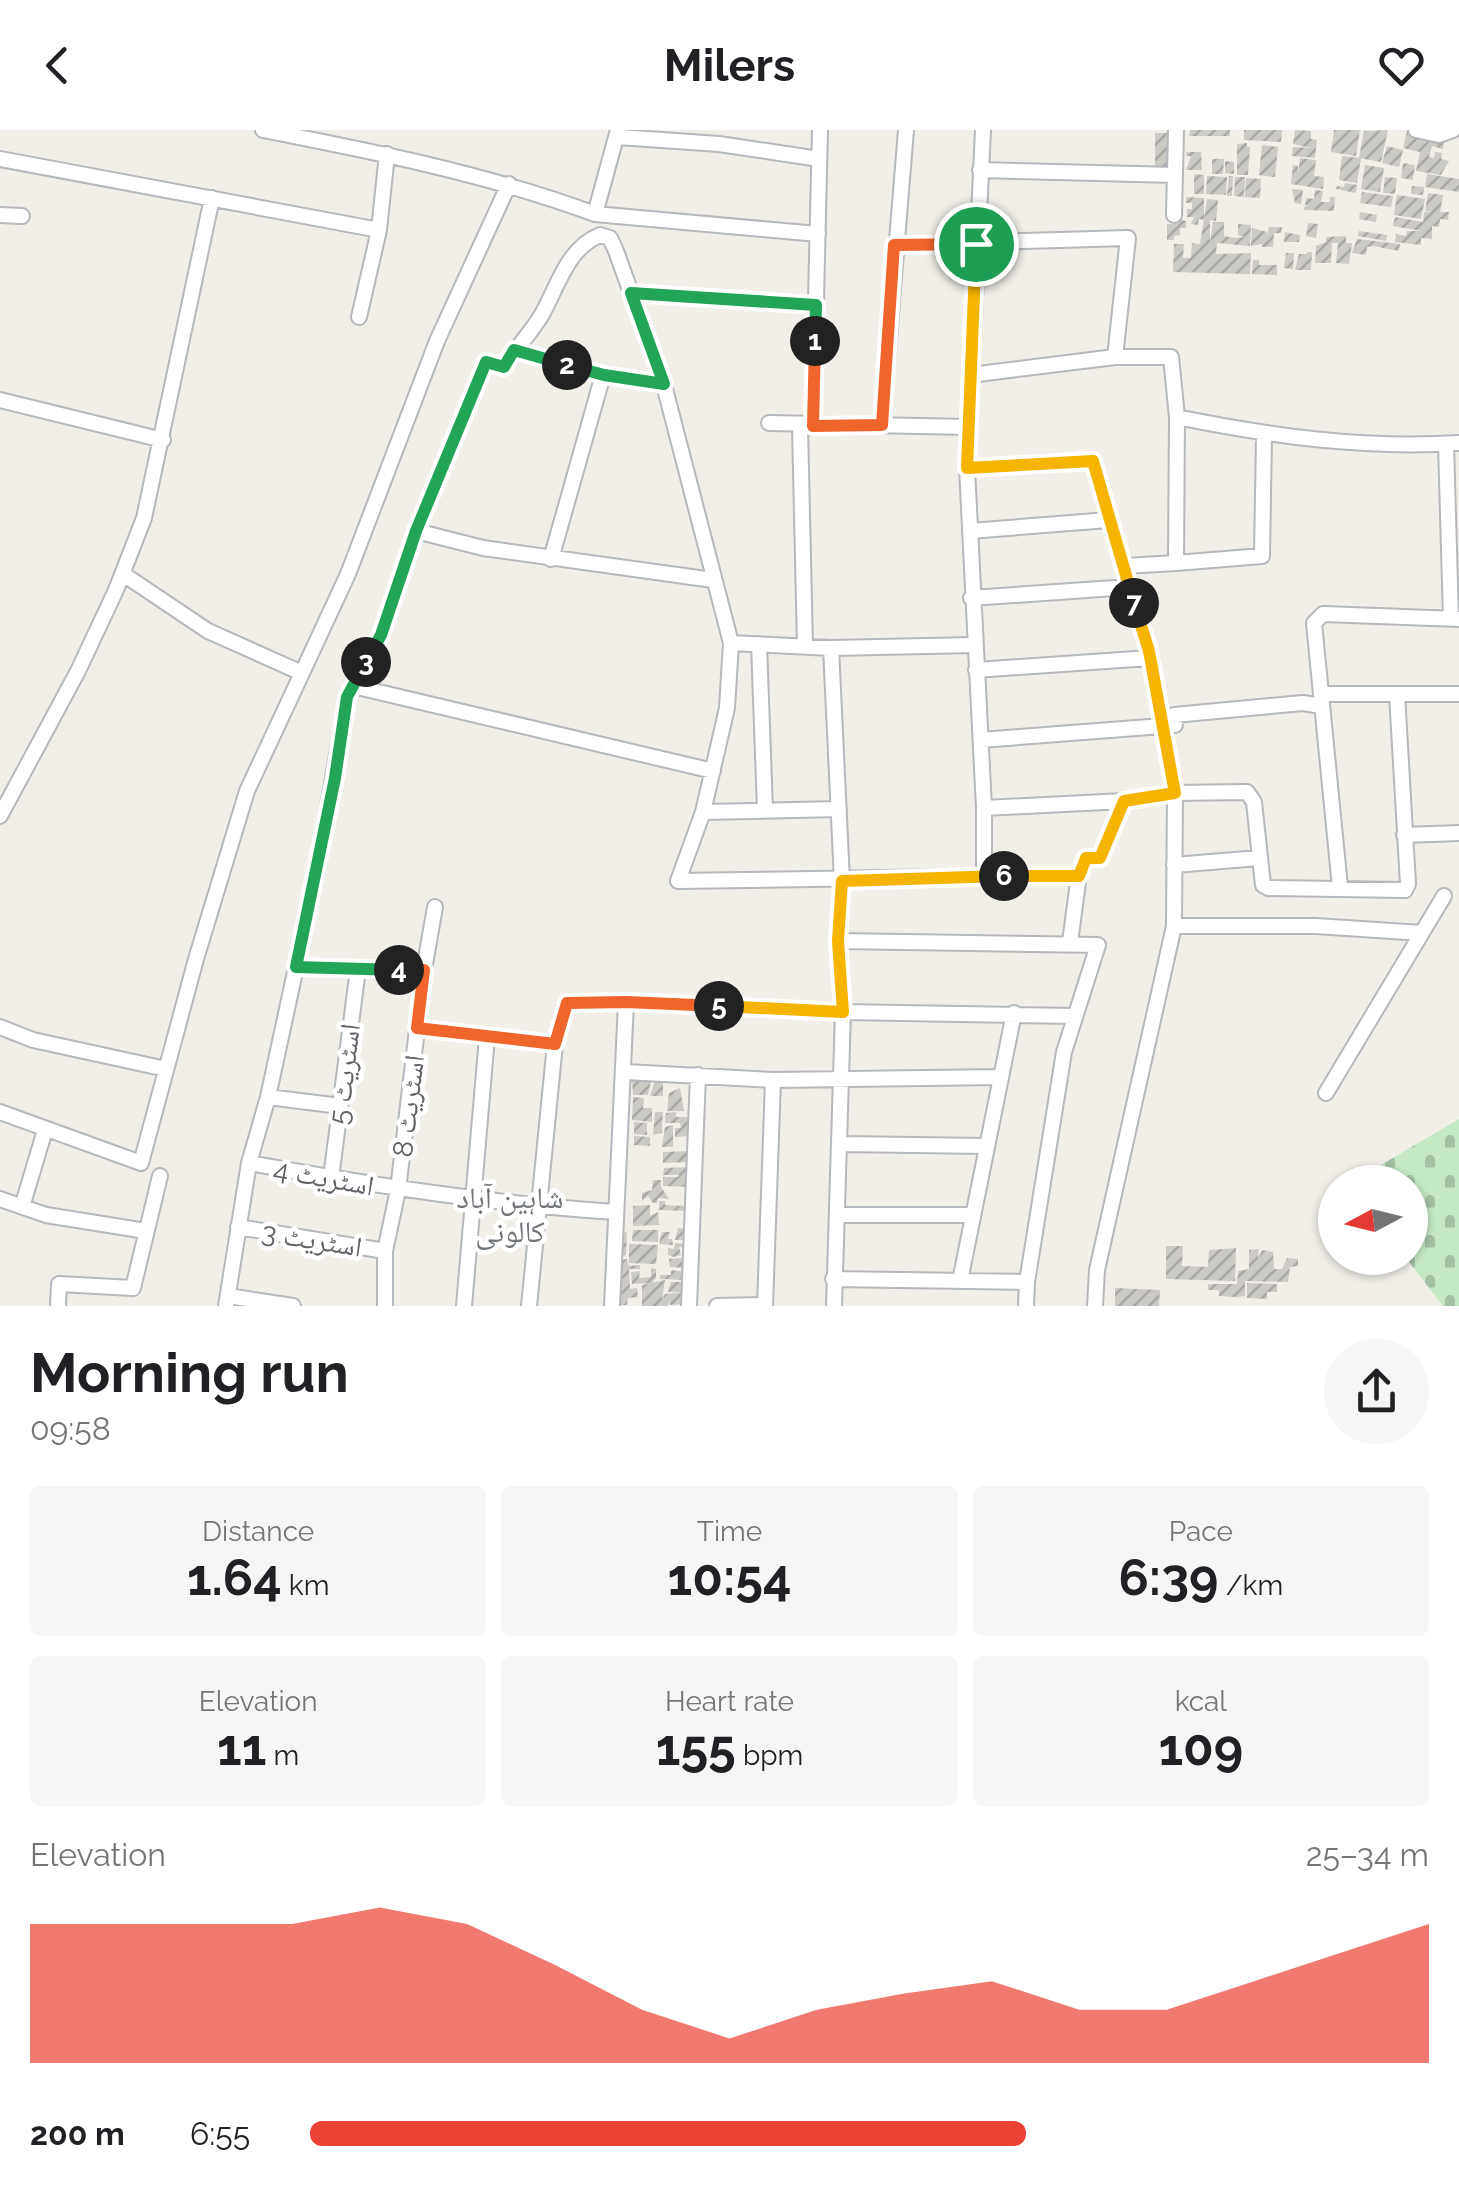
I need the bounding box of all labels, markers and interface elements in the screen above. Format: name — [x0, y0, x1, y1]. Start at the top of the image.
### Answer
icon: back — [30, 38, 85, 93]
icon: heart — [1374, 38, 1429, 93]
text: Milers — [664, 39, 795, 92]
pin — [934, 202, 1019, 287]
icon: arrive — [949, 217, 1004, 272]
pin: 1 — [790, 316, 840, 366]
text: 1 — [808, 324, 822, 357]
pin: 2 — [542, 340, 592, 390]
text: 2 — [559, 348, 575, 381]
pin: 7 — [1109, 578, 1159, 628]
text: 7 — [1126, 586, 1142, 619]
pin: 3 — [341, 637, 391, 687]
text: 3 — [358, 645, 374, 678]
pin: 6 — [979, 851, 1029, 901]
text: 6 — [996, 859, 1013, 892]
pin: 4 — [374, 945, 424, 995]
text: 4 — [391, 953, 407, 986]
pin: 5 — [694, 981, 744, 1031]
text: 5 — [711, 989, 727, 1022]
street label: اسٹریٹ 5 — [322, 1022, 367, 1126]
street label: اسٹریٹ 8 — [386, 1053, 431, 1159]
street label: اسٹریٹ 4 — [271, 1152, 377, 1203]
north arrow — [1318, 1165, 1428, 1275]
map controls — [1318, 1165, 1428, 1275]
district label: شاہین آباد کالونی — [457, 1180, 563, 1250]
street label: اسٹریٹ 3 — [259, 1215, 364, 1264]
button: share — [1324, 1339, 1429, 1444]
text: Morning run — [30, 1340, 349, 1405]
text: 09:58 — [30, 1410, 111, 1447]
text: Distance — [202, 1515, 314, 1548]
text: Time — [697, 1515, 762, 1548]
text: Pace — [1169, 1515, 1233, 1548]
text: 1.64 — [187, 1548, 282, 1607]
text: 10:54 — [667, 1548, 791, 1607]
text: 6:39 — [1118, 1548, 1219, 1607]
text: km — [282, 1569, 329, 1602]
text: /km — [1219, 1569, 1283, 1602]
text: Elevation — [199, 1685, 318, 1718]
text: Heart rate — [665, 1685, 794, 1718]
text: kcal — [1175, 1685, 1227, 1718]
text: 11 — [217, 1718, 266, 1777]
text: 155 — [656, 1718, 736, 1777]
text: 109 — [1158, 1718, 1243, 1777]
text: m — [266, 1739, 299, 1772]
text: bpm — [736, 1739, 803, 1772]
text: Elevation — [30, 1836, 166, 1873]
text: 25–34 m — [1306, 1836, 1429, 1873]
text: 200 m — [30, 2115, 125, 2152]
text: 6:55 — [190, 2115, 250, 2152]

